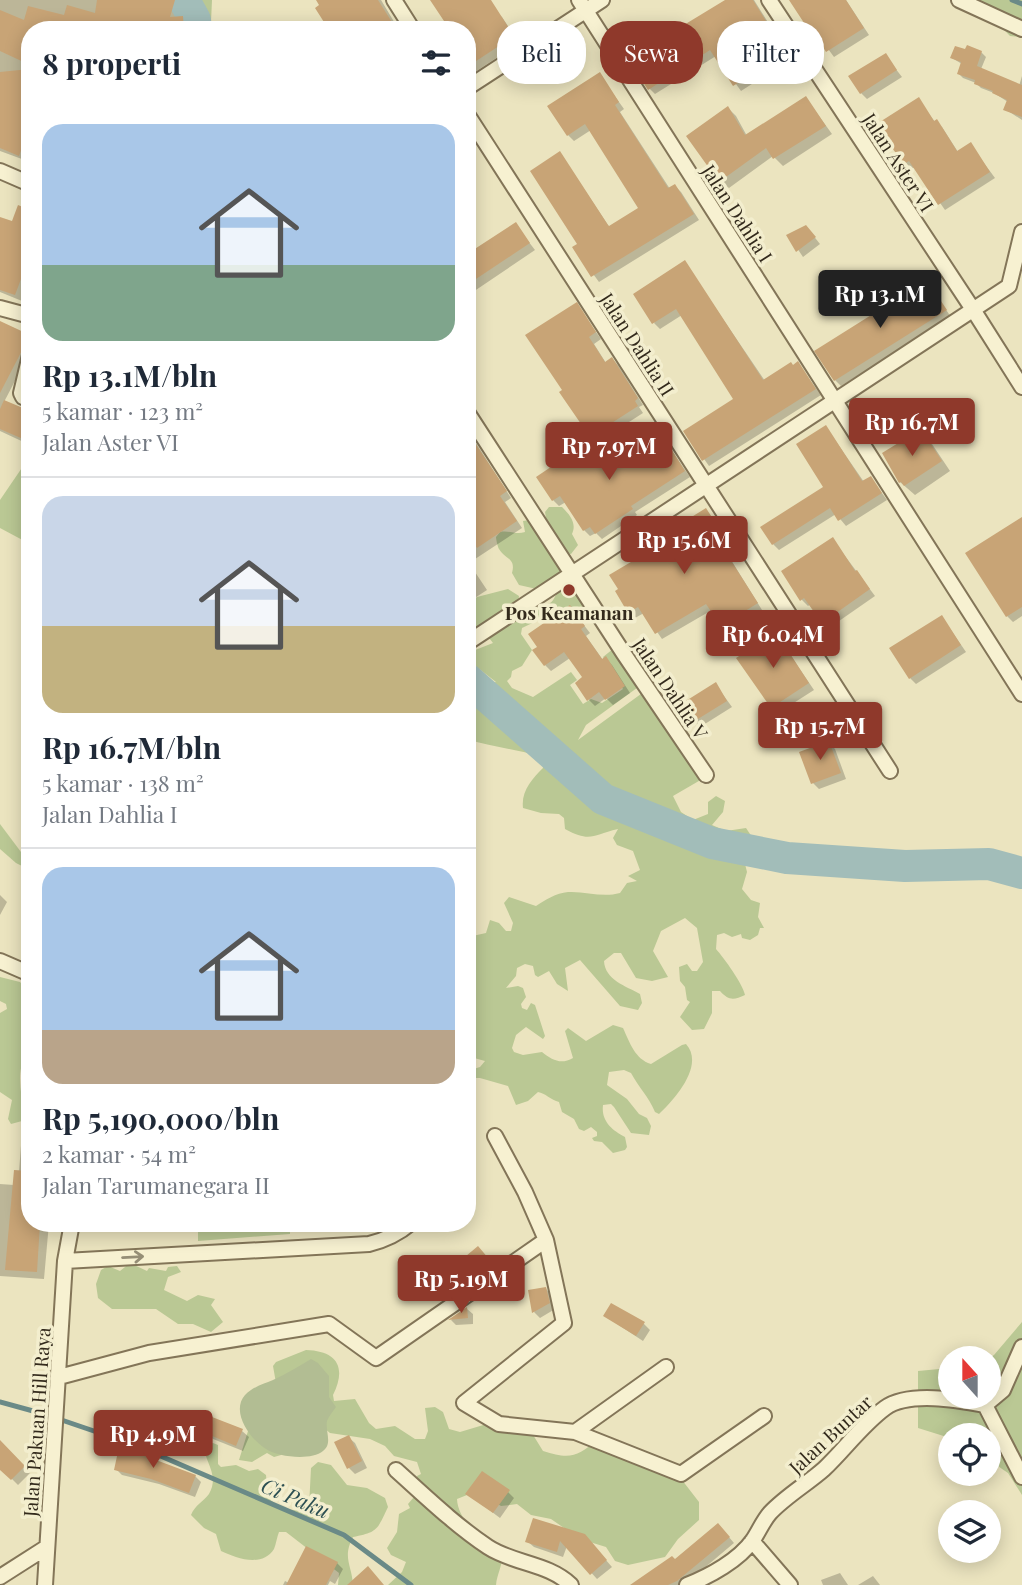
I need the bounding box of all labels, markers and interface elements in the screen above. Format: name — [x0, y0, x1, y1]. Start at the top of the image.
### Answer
chip: Beli — [497, 21, 586, 84]
chip: Sewa — [600, 21, 703, 84]
chip: Filter — [717, 21, 824, 84]
text: 8 properti — [42, 43, 181, 83]
icon: filters — [417, 44, 455, 82]
street label: Jalan Aster VI — [857, 107, 941, 216]
street label: Jalan Dahlia I — [696, 158, 779, 267]
icon: home — [186, 170, 312, 296]
pin: Rp 13.1M — [808, 270, 952, 330]
text: Rp 13.1M — [834, 277, 926, 308]
street label: Jalan Dahlia II — [594, 286, 681, 401]
text: Rp 13.1M/bln — [42, 355, 217, 395]
text: 5 kamar · 123 m² — [42, 395, 203, 426]
pin: Rp 16.7M — [840, 398, 984, 458]
text: Rp 16.7M — [865, 405, 959, 436]
pin: Rp 7.97M — [537, 422, 681, 482]
text: Jalan Aster VI — [42, 426, 179, 457]
text: Rp 7.97M — [561, 429, 657, 460]
pin: Rp 15.6M — [612, 516, 756, 576]
text: Rp 15.6M — [637, 523, 731, 554]
icon: home — [186, 542, 312, 668]
marker: Pos Keamanan — [561, 582, 577, 598]
place label: Pos Keamanan — [505, 599, 634, 625]
pin: Rp 6.04M — [701, 610, 845, 670]
text: Rp 6.04M — [722, 617, 824, 648]
street label: Jalan Dahlia V — [627, 631, 715, 745]
pin: Rp 15.7M — [748, 702, 892, 762]
text: Rp 15.7M — [774, 709, 866, 740]
text: Rp 16.7M/bln — [42, 727, 221, 767]
text: 5 kamar · 138 m² — [42, 767, 204, 798]
text: Jalan Dahlia I — [42, 798, 177, 829]
icon: home — [186, 913, 312, 1039]
text: Rp 5,190,000/bln — [42, 1098, 279, 1138]
text: 2 kamar · 54 m² — [42, 1138, 196, 1169]
text: Jalan Tarumanegara II — [42, 1169, 270, 1200]
one-way arrow — [121, 1251, 144, 1264]
pin: Rp 5.19M — [389, 1256, 533, 1315]
text: Rp 5.19M — [414, 1262, 508, 1293]
street label: Jalan Pakuan Hill Raya — [16, 1326, 56, 1519]
north arrow — [938, 1346, 1001, 1409]
map controls — [938, 1346, 1001, 1563]
street label: Jalan Buntar — [782, 1388, 878, 1480]
pin: Rp 4.9M — [88, 1410, 218, 1470]
text: Rp 4.9M — [110, 1417, 196, 1448]
button: locate — [938, 1423, 1001, 1486]
water label: Ci Paku — [258, 1470, 334, 1524]
button: layers — [938, 1500, 1001, 1563]

